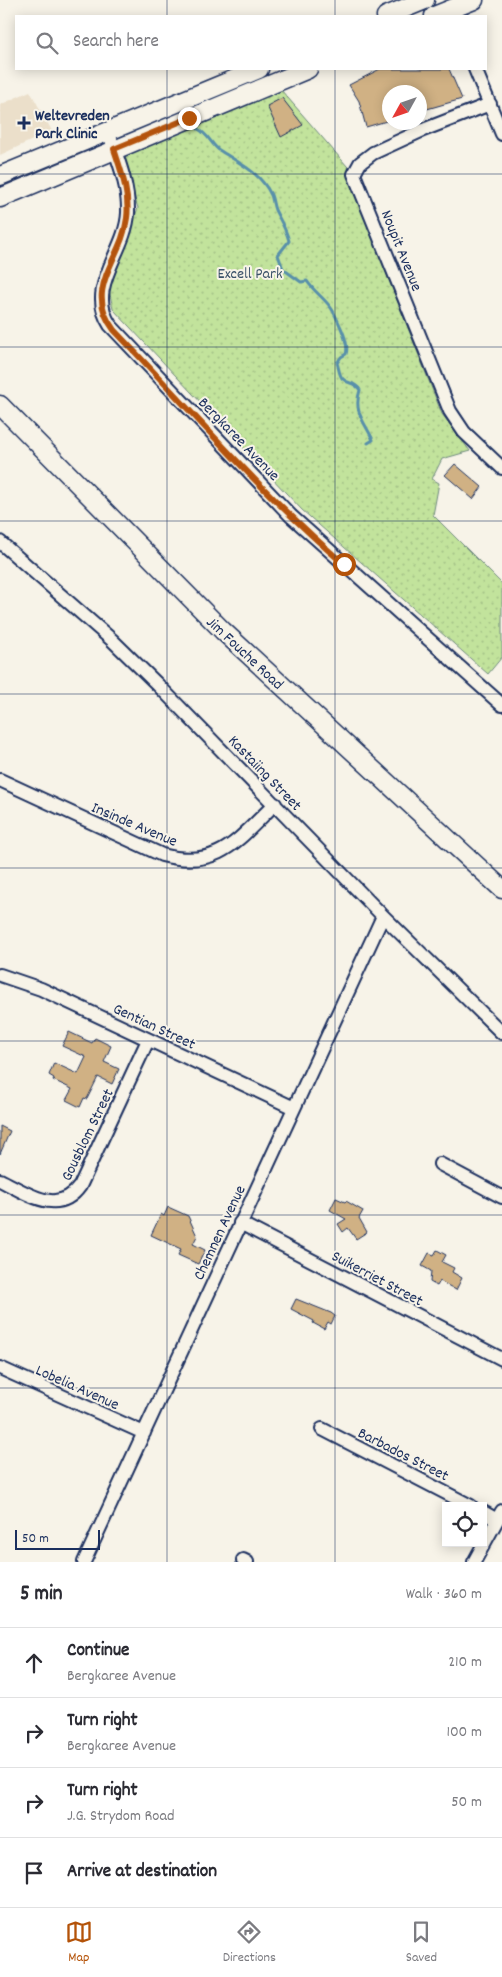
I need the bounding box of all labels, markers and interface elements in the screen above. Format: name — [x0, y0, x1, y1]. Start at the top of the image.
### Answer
search box — [15, 15, 487, 70]
icon: search — [33, 29, 61, 57]
text: Search here — [73, 29, 159, 56]
north arrow — [382, 85, 427, 130]
place label: Weltevreden Park Clinic — [35, 105, 110, 146]
route end — [178, 107, 201, 130]
marker: Weltevreden Park Clinic — [17, 116, 31, 130]
street label: Noupit Avenue — [374, 207, 427, 295]
park label: Excell Park — [217, 263, 283, 286]
street label: Bergkaree Avenue — [192, 393, 284, 487]
route start — [333, 553, 356, 576]
street label: Jim Fouche Road — [200, 612, 288, 696]
street label: Kastaiing Street — [222, 731, 307, 817]
street label: Insinde Avenue — [87, 797, 181, 854]
street label: Gentian Street — [109, 998, 199, 1056]
street label: Gousblom Street — [56, 1085, 121, 1185]
street label: Chemnen Avenue — [188, 1182, 252, 1284]
street label: Suikerriet Street — [327, 1245, 427, 1313]
street label: Lobelia Avenue — [32, 1360, 122, 1417]
street label: Barbados Street — [353, 1422, 452, 1488]
map controls — [442, 1502, 487, 1547]
button: locate — [442, 1502, 487, 1547]
scale bar — [15, 1527, 100, 1550]
text: 50 m — [22, 1529, 49, 1549]
text: 5 min — [20, 1580, 63, 1610]
text: Walk · 360 m — [406, 1583, 482, 1606]
text: Continue — [67, 1638, 129, 1665]
icon: ahead — [20, 1649, 48, 1677]
text: 210 m — [448, 1651, 482, 1674]
text: Bergkaree Avenue — [67, 1665, 176, 1688]
text: Turn right — [67, 1708, 138, 1735]
icon: right — [20, 1719, 48, 1747]
text: 100 m — [446, 1721, 482, 1744]
text: Bergkaree Avenue — [67, 1735, 176, 1758]
text: Turn right — [67, 1778, 138, 1805]
icon: right — [20, 1789, 48, 1817]
text: 50 m — [451, 1791, 482, 1814]
text: J.G. Strydom Road — [67, 1805, 174, 1828]
icon: arrive — [20, 1859, 48, 1887]
text: Arrive at destination — [67, 1859, 217, 1886]
tab: Map — [65, 1918, 93, 1968]
tab: Directions — [223, 1918, 276, 1968]
tab: Saved — [406, 1918, 437, 1968]

